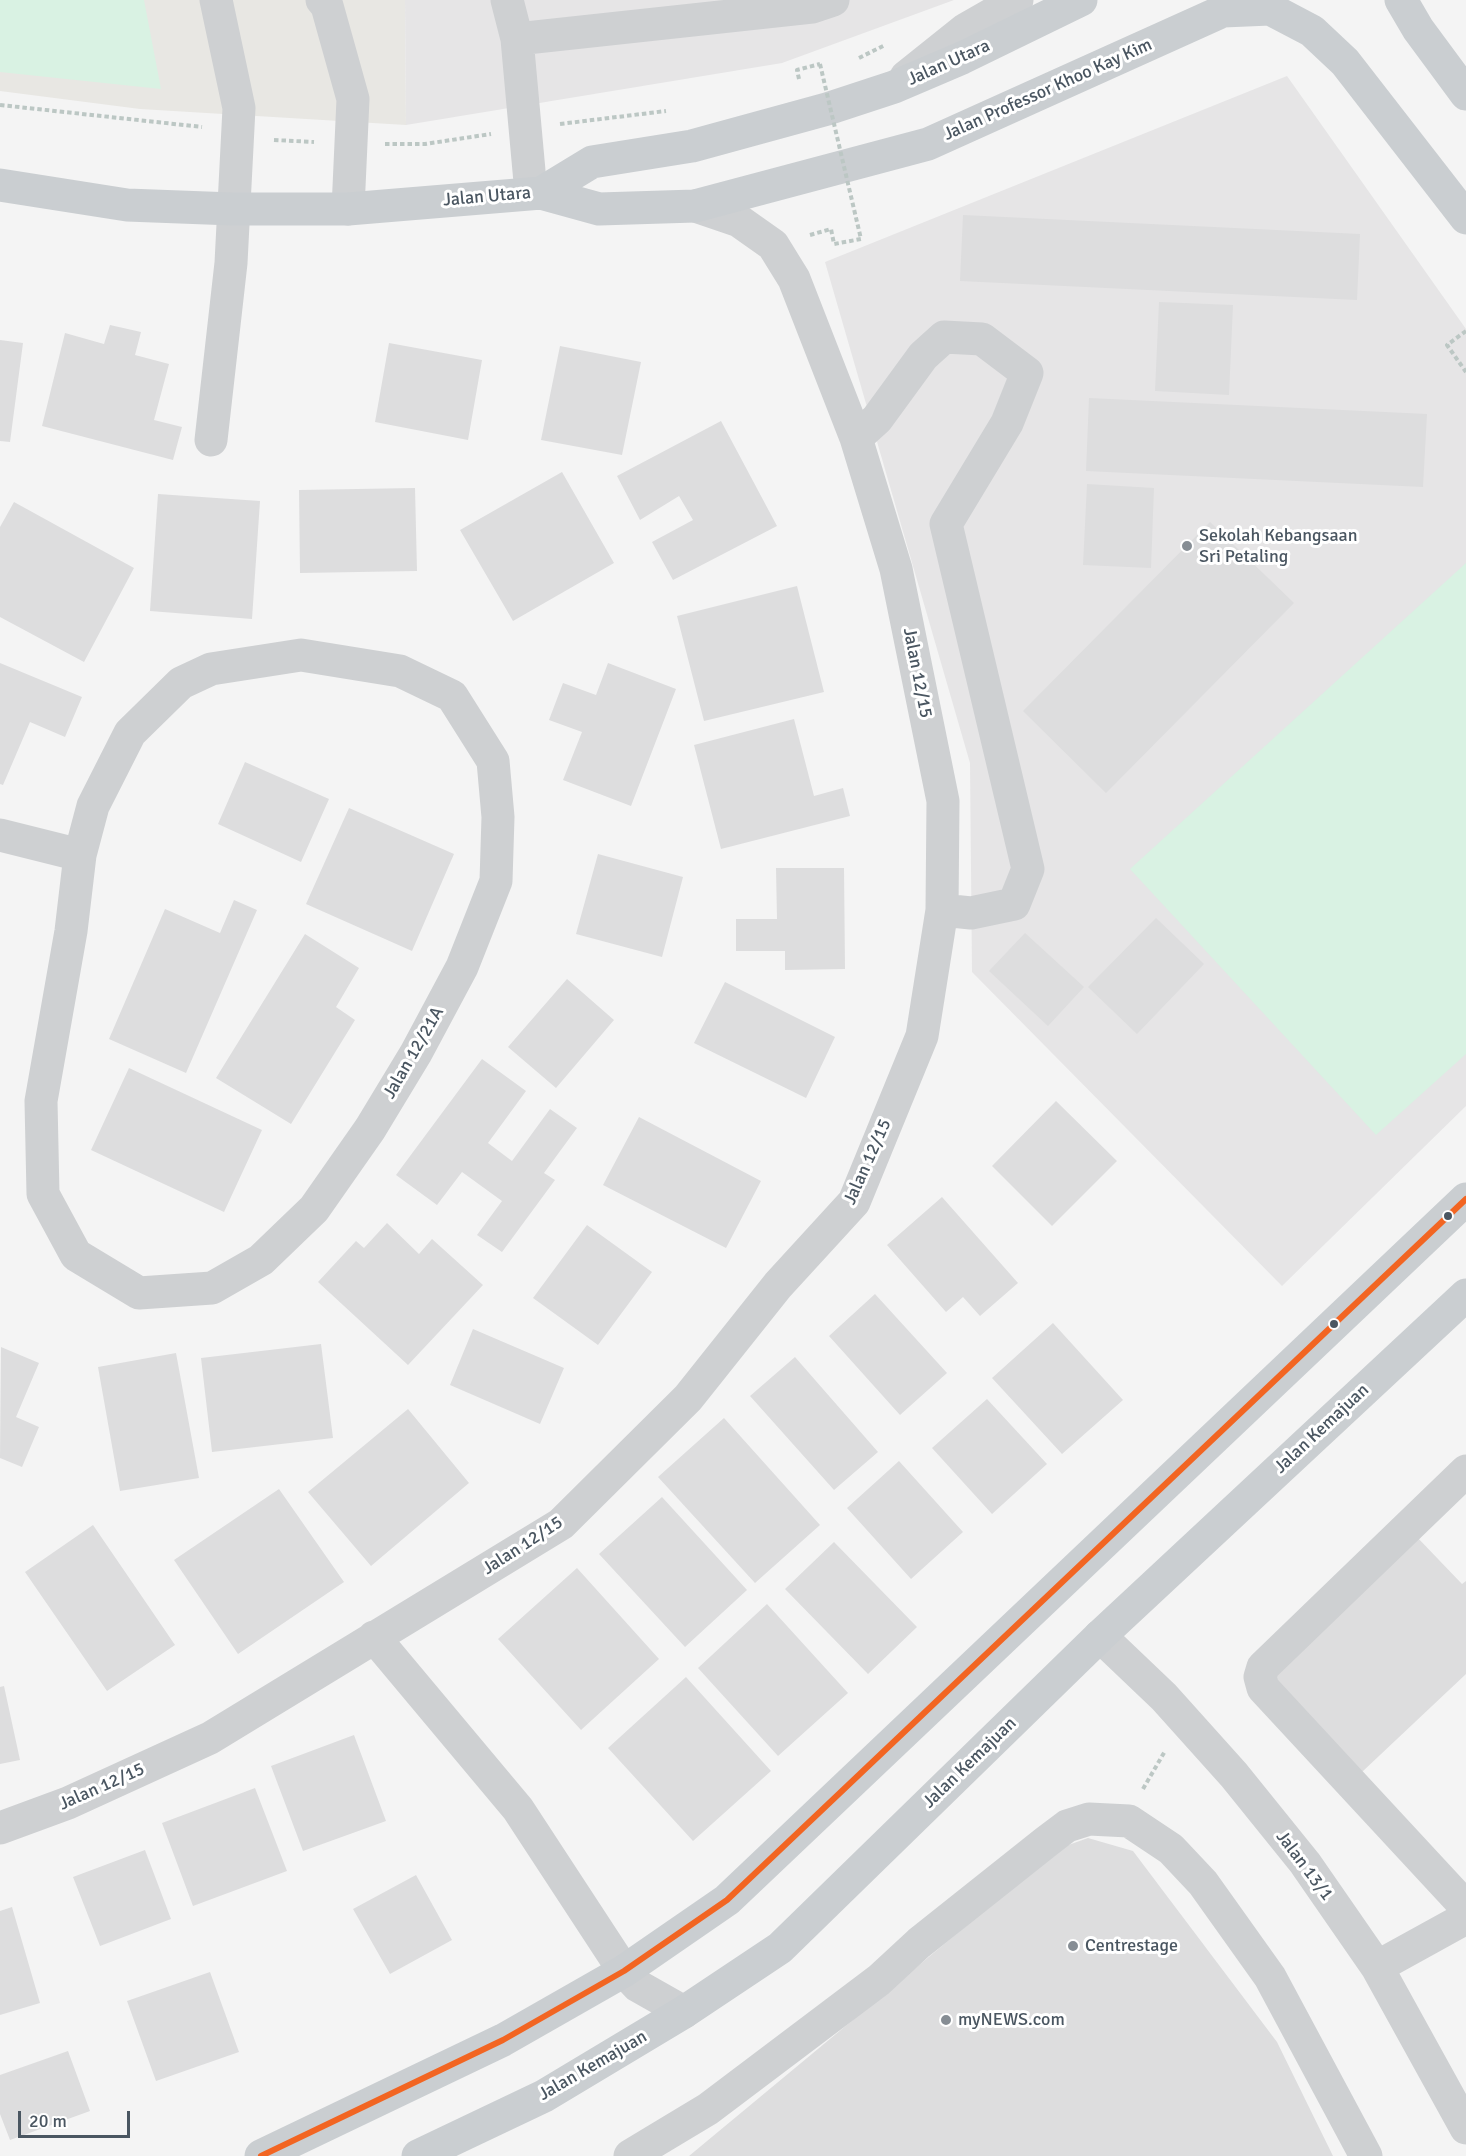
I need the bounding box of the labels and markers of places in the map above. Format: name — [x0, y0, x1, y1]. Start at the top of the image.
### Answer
place label: Sekolah Kebangsaan Sri Petaling — [1199, 525, 1358, 568]
marker: Sekolah Kebangsaan Sri Petaling — [1180, 539, 1194, 553]
unlabelled marker — [1442, 1210, 1454, 1222]
unlabelled marker — [1328, 1318, 1340, 1330]
place label: Centrestage — [1085, 1935, 1178, 1957]
marker: Centrestage — [1066, 1939, 1080, 1953]
place label: myNEWS.com — [958, 2009, 1065, 2031]
marker: myNEWS.com — [939, 2013, 953, 2027]

